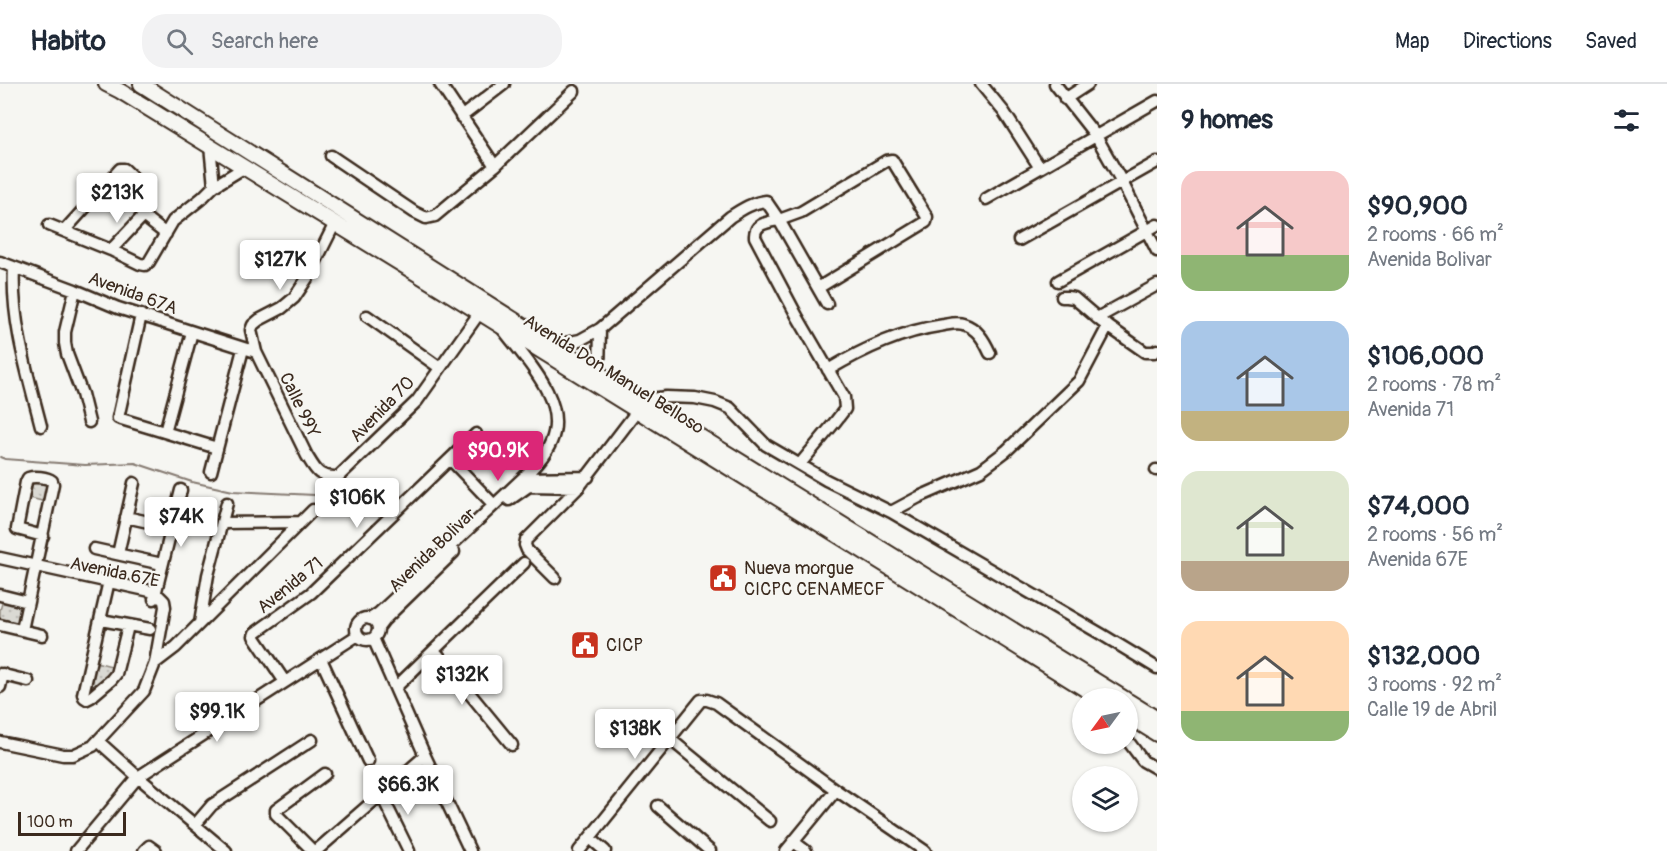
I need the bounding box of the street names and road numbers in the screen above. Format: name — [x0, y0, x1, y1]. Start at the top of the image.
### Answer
street label: Avenida 67A — [85, 267, 181, 320]
street label: Avenida Don Manuel Belloso — [519, 309, 709, 440]
street label: Calle 99Y — [274, 369, 325, 442]
street label: Avenida 70 — [345, 371, 420, 447]
street label: Avenida Bolivar — [384, 503, 481, 598]
street label: Avenida 67E — [68, 552, 162, 593]
street label: Avenida 71 — [253, 552, 328, 619]

